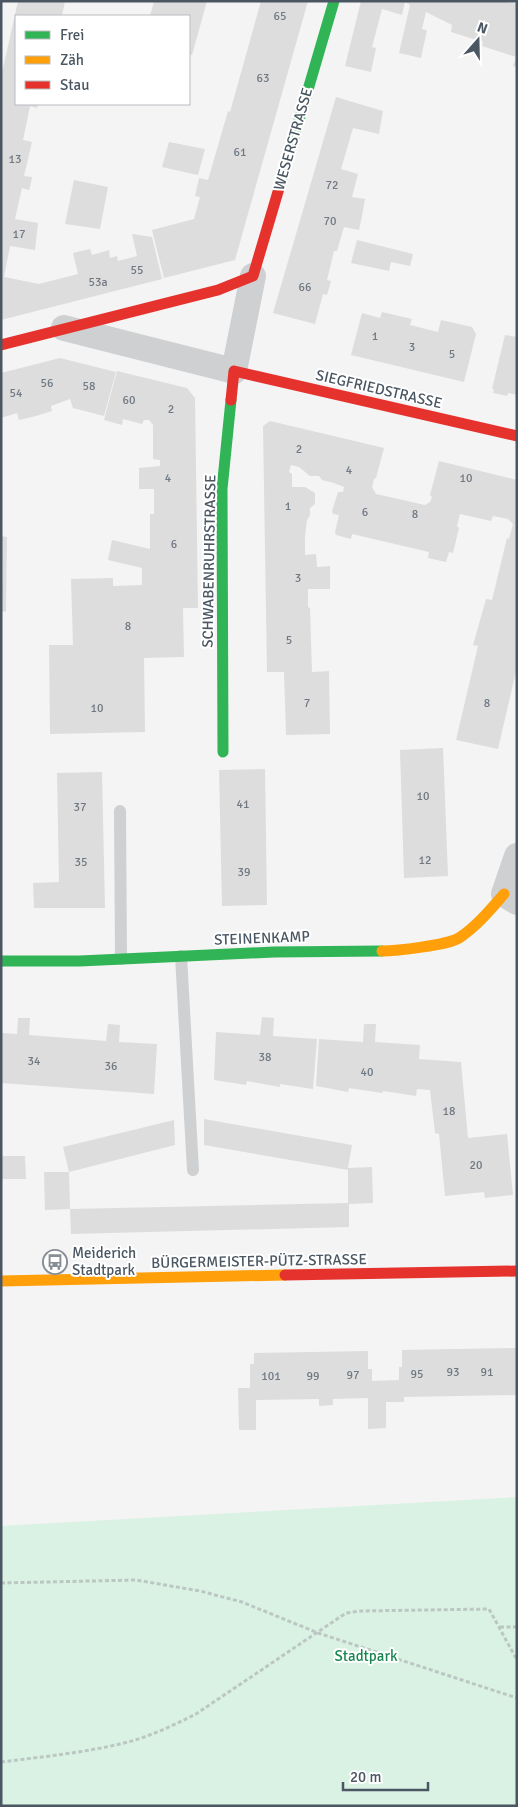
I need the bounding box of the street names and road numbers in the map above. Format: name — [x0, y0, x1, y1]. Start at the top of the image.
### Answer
street label: WESERSTRASSE — [270, 86, 316, 192]
street label: SIEGFRIEDSTRASSE — [314, 366, 444, 412]
street label: SCHWABENRUHRSTRASSE — [198, 474, 220, 648]
street label: STEINENKAMP — [214, 927, 310, 949]
street label: BÜRGERMEISTER-PÜTZ-STRASSE — [151, 1250, 367, 1272]

